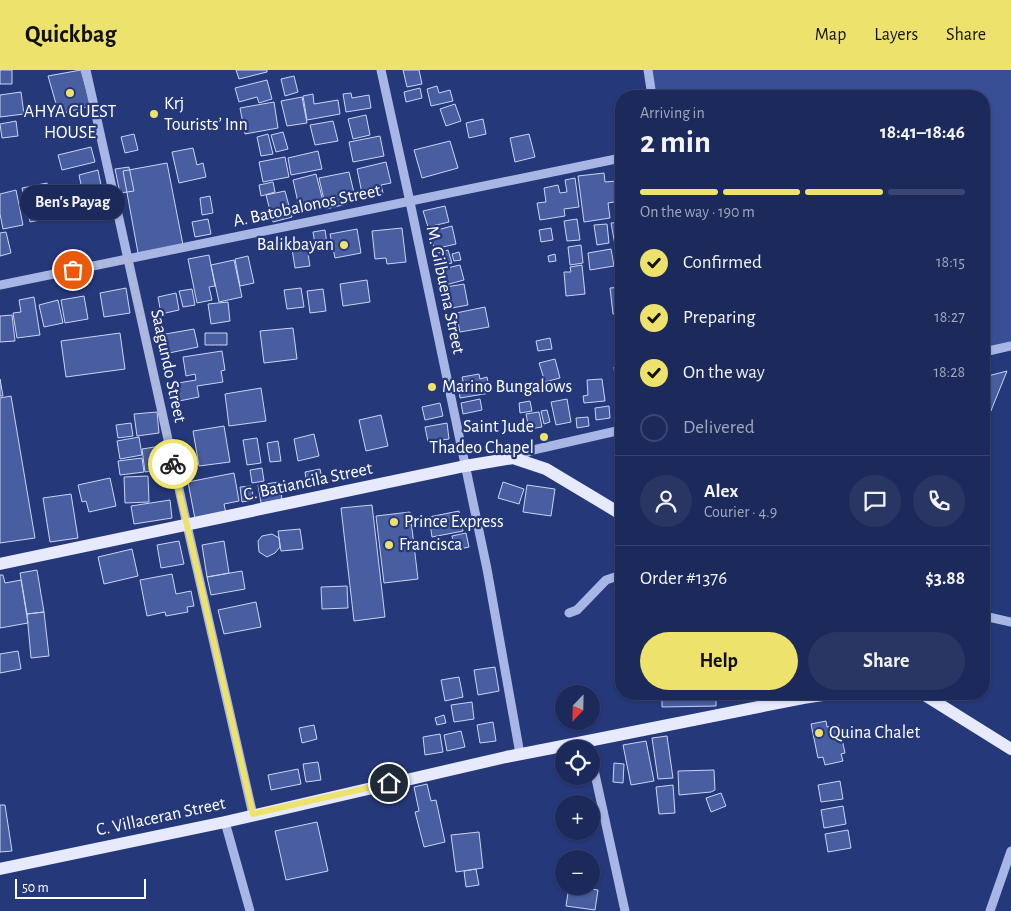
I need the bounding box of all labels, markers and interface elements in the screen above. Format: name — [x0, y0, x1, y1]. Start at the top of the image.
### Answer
text: Quickbag — [25, 23, 117, 47]
text: Map — [815, 26, 846, 44]
text: Layers — [874, 26, 918, 44]
text: Share — [946, 26, 986, 44]
marker: AHYA GUEST HOUSE — [64, 87, 76, 99]
place label: Krj Tourists’ Inn — [164, 95, 248, 134]
place label: AHYA GUEST HOUSE — [24, 103, 116, 142]
text: Arriving in — [640, 105, 705, 121]
marker: Krj Tourists’ Inn — [148, 108, 160, 120]
text: 18:41–18:46 — [880, 123, 965, 142]
text: 2 min — [640, 126, 711, 158]
street label: A. Batobalonos Street — [231, 181, 383, 230]
callout: Ben's Payag — [20, 185, 126, 220]
text: Ben's Payag — [35, 194, 110, 210]
text: On the way · 190 m — [640, 204, 755, 220]
street label: M. Gilbuena Street — [423, 224, 467, 356]
place label: Balikbayan — [257, 236, 334, 254]
marker: Balikbayan — [338, 239, 350, 251]
pin — [52, 249, 94, 291]
icon: check — [640, 249, 668, 277]
text: Confirmed — [683, 253, 762, 272]
text: 18:15 — [936, 254, 965, 270]
icon: bag — [59, 256, 87, 284]
icon: check — [640, 304, 668, 332]
street label: Saagundo Street — [147, 308, 189, 425]
text: Preparing — [683, 308, 756, 327]
text: 18:27 — [934, 309, 965, 325]
icon: check — [640, 359, 668, 387]
text: On the way — [683, 363, 765, 382]
text: 18:28 — [933, 364, 965, 380]
place label: Marino Bungalows — [442, 378, 572, 396]
marker: Marino Bungalows — [426, 381, 438, 393]
place label: Saint Jude Thadeo Chapel — [429, 418, 534, 457]
text: Delivered — [683, 418, 755, 437]
marker: Saint Jude Thadeo Chapel — [538, 431, 550, 443]
courier — [148, 439, 198, 489]
icon: bike — [159, 450, 187, 478]
street label: C. Batiancila Street — [242, 459, 374, 504]
button: person — [640, 475, 692, 527]
button: chat — [849, 475, 901, 527]
button: phone — [913, 475, 965, 527]
text: Alex — [704, 482, 738, 501]
text: Courier · 4.9 — [704, 504, 777, 520]
place label: Prince Express — [404, 513, 504, 531]
marker: Prince Express — [388, 516, 400, 528]
place label: Francisca — [399, 536, 462, 554]
marker: Francisca — [383, 539, 395, 551]
text: Order #1376 — [640, 569, 727, 588]
text: $3.88 — [925, 569, 965, 588]
button: Help — [640, 632, 798, 690]
button: Share — [808, 632, 965, 690]
north arrow — [555, 685, 600, 730]
map controls — [555, 685, 600, 895]
place label: Quina Chalet — [829, 724, 920, 742]
marker: Quina Chalet — [813, 727, 825, 739]
button: locate — [555, 740, 600, 785]
pin — [368, 762, 410, 804]
icon: home — [375, 769, 403, 797]
street label: C. Villaceran Street — [95, 794, 228, 840]
button: + — [555, 795, 600, 840]
button: − — [555, 850, 600, 895]
scale bar — [15, 876, 146, 899]
text: 50 m — [22, 881, 49, 895]

